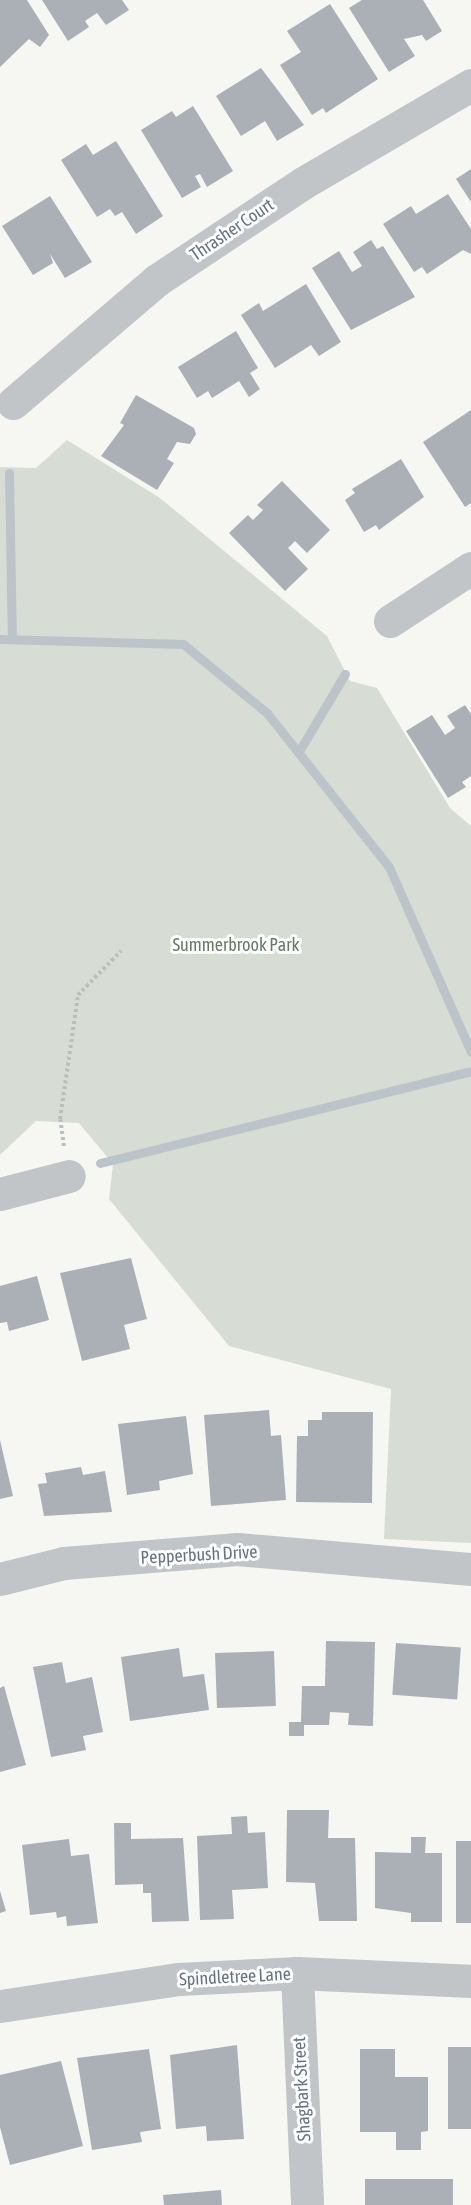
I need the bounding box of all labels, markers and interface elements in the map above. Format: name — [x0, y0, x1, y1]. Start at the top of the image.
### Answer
street label: Thrasher Court — [186, 194, 278, 266]
park label: Summerbrook Park — [173, 934, 299, 956]
street label: Pepperbush Drive — [140, 1541, 258, 1569]
street label: Spindletree Lane — [179, 1963, 291, 1991]
street label: Shagbark Street — [288, 2036, 316, 2142]

